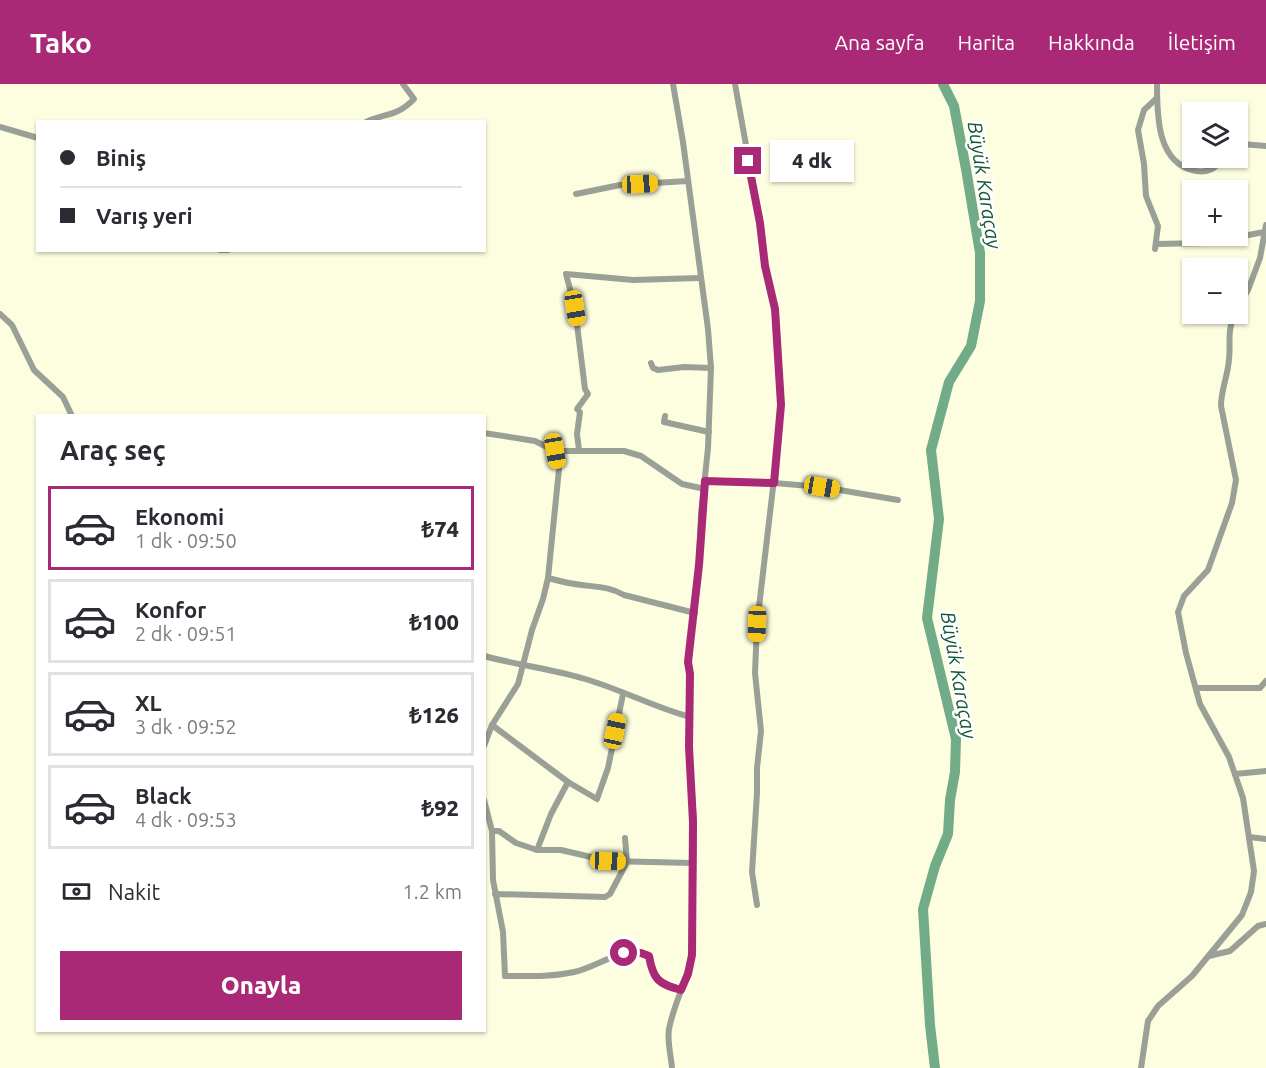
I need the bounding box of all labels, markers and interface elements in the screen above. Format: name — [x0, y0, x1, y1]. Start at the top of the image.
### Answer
text: Tako — [30, 27, 92, 58]
text: Ana sayfa — [834, 30, 925, 54]
text: Harita — [958, 30, 1015, 54]
text: Hakkında — [1048, 30, 1135, 54]
text: İletişim — [1168, 30, 1236, 54]
map controls — [1182, 102, 1248, 324]
button: layers — [1182, 102, 1248, 168]
water label: Büyük Karaçay — [964, 120, 1006, 251]
callout: 4 dk — [769, 140, 853, 182]
text: Biniş — [96, 145, 146, 170]
route end — [734, 147, 761, 174]
text: 4 dk — [792, 149, 832, 172]
car — [622, 174, 658, 194]
button: + — [1182, 180, 1248, 246]
text: Varış yeri — [96, 203, 193, 228]
button: − — [1182, 258, 1248, 324]
car — [563, 289, 587, 327]
car — [543, 432, 567, 470]
text: Araç seç — [60, 435, 166, 465]
car — [803, 475, 841, 499]
icon: car — [63, 501, 117, 555]
text: Ekonomi — [135, 504, 224, 529]
text: ₺74 — [422, 516, 459, 541]
text: 1 dk · 09:50 — [135, 529, 237, 552]
icon: car — [63, 594, 117, 648]
text: Konfor — [135, 597, 206, 622]
car — [747, 606, 767, 642]
text: ₺100 — [409, 609, 459, 634]
water label: Büyük Karaçay — [937, 610, 982, 741]
text: 2 dk · 09:51 — [135, 622, 237, 645]
icon: car — [63, 687, 117, 741]
text: XL — [135, 690, 162, 715]
text: ₺126 — [409, 702, 459, 727]
car — [602, 712, 628, 750]
text: 3 dk · 09:52 — [135, 715, 237, 738]
icon: car — [63, 780, 117, 834]
text: Black — [135, 783, 192, 808]
text: ₺92 — [422, 795, 459, 820]
text: 4 dk · 09:53 — [135, 808, 237, 831]
car — [590, 851, 626, 871]
icon: cash — [60, 875, 93, 908]
text: Nakit — [108, 879, 160, 904]
text: 1.2 km — [403, 880, 462, 903]
route start — [610, 939, 637, 966]
button: Onayla — [60, 951, 462, 1020]

